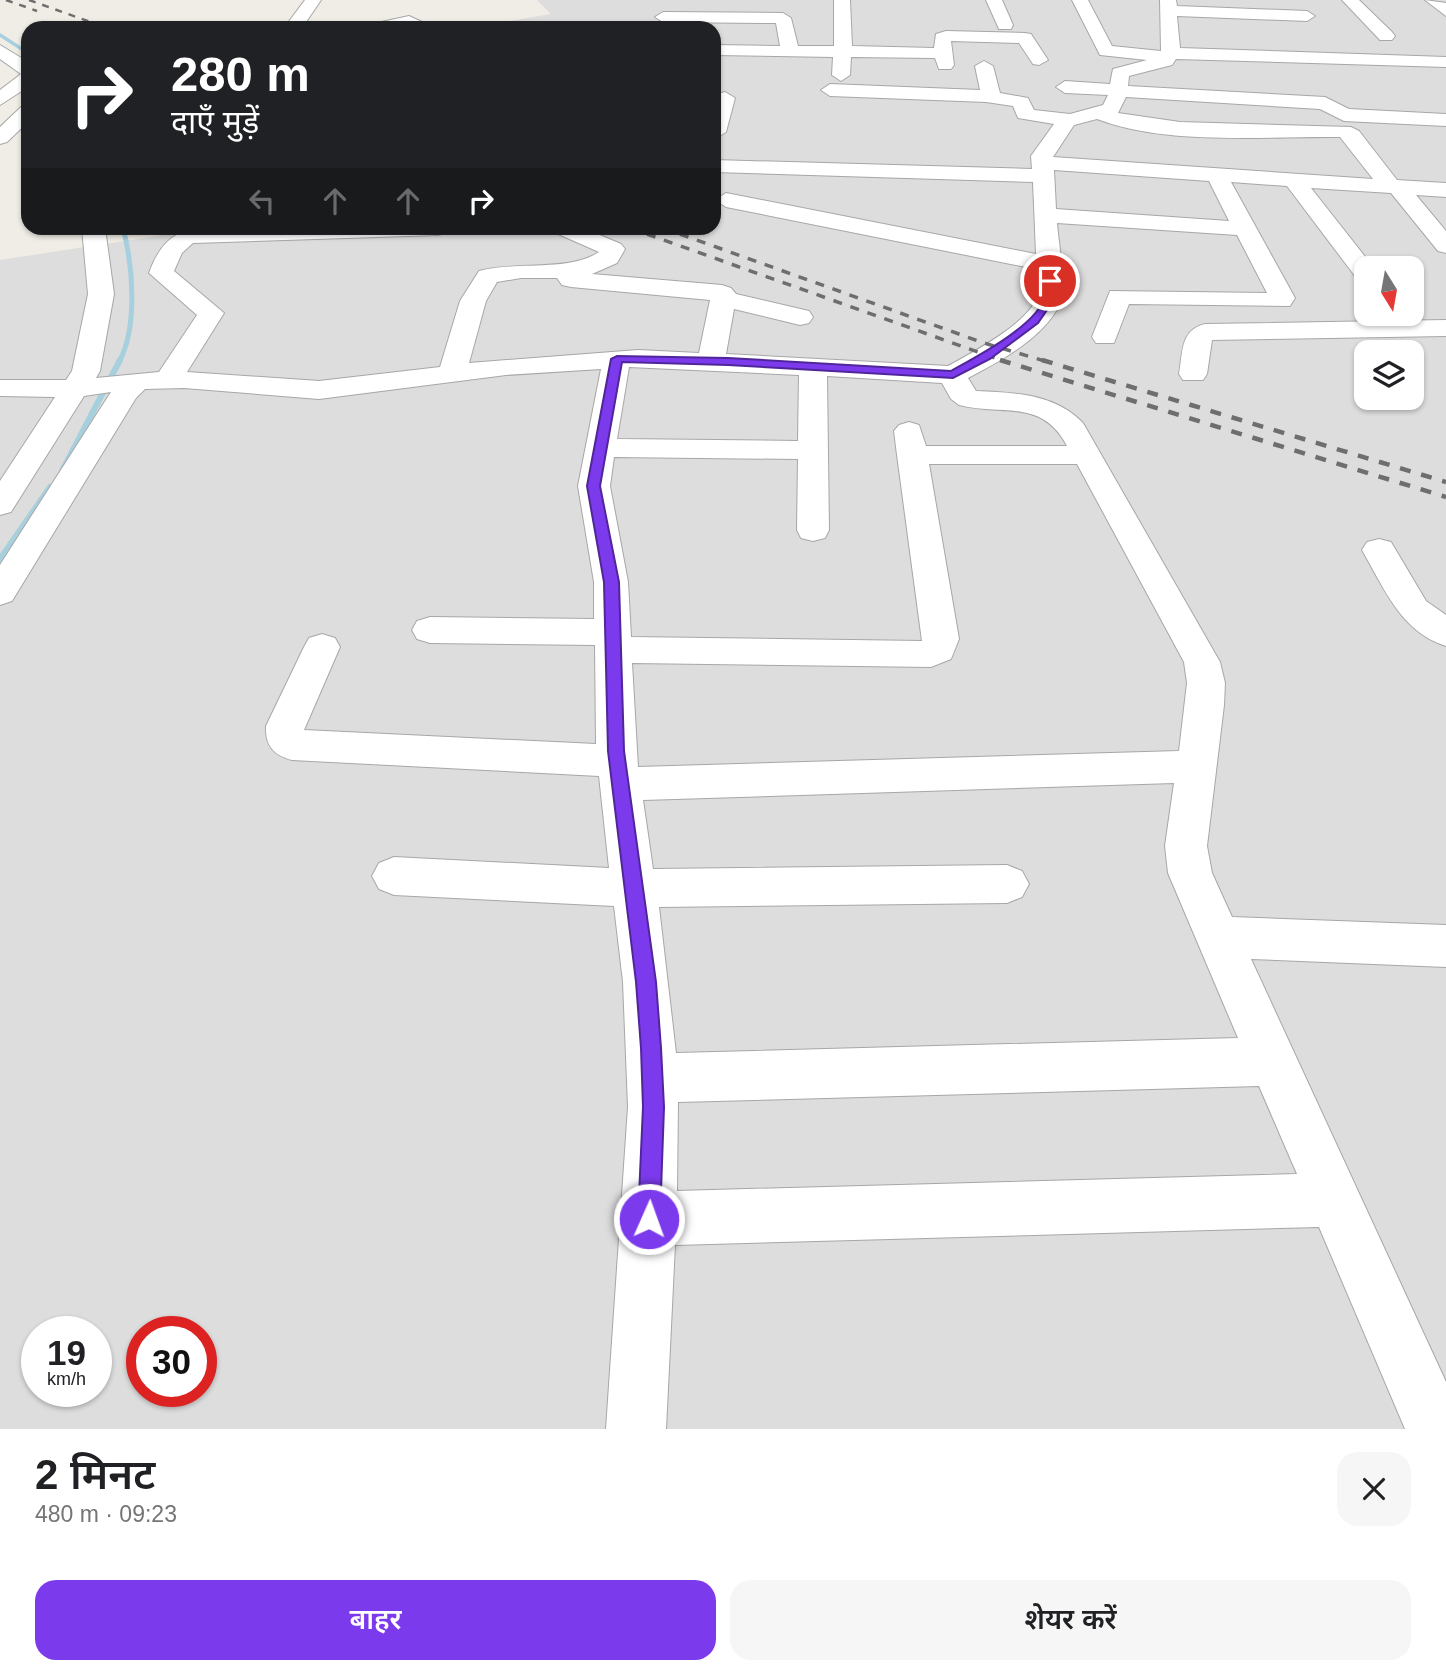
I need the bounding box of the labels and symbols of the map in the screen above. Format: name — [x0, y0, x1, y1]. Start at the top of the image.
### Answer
pin — [1020, 251, 1080, 311]
north arrow — [1354, 256, 1424, 326]
position arrow — [612, 1182, 686, 1256]
speed limit sign: 30 — [126, 1316, 217, 1407]

